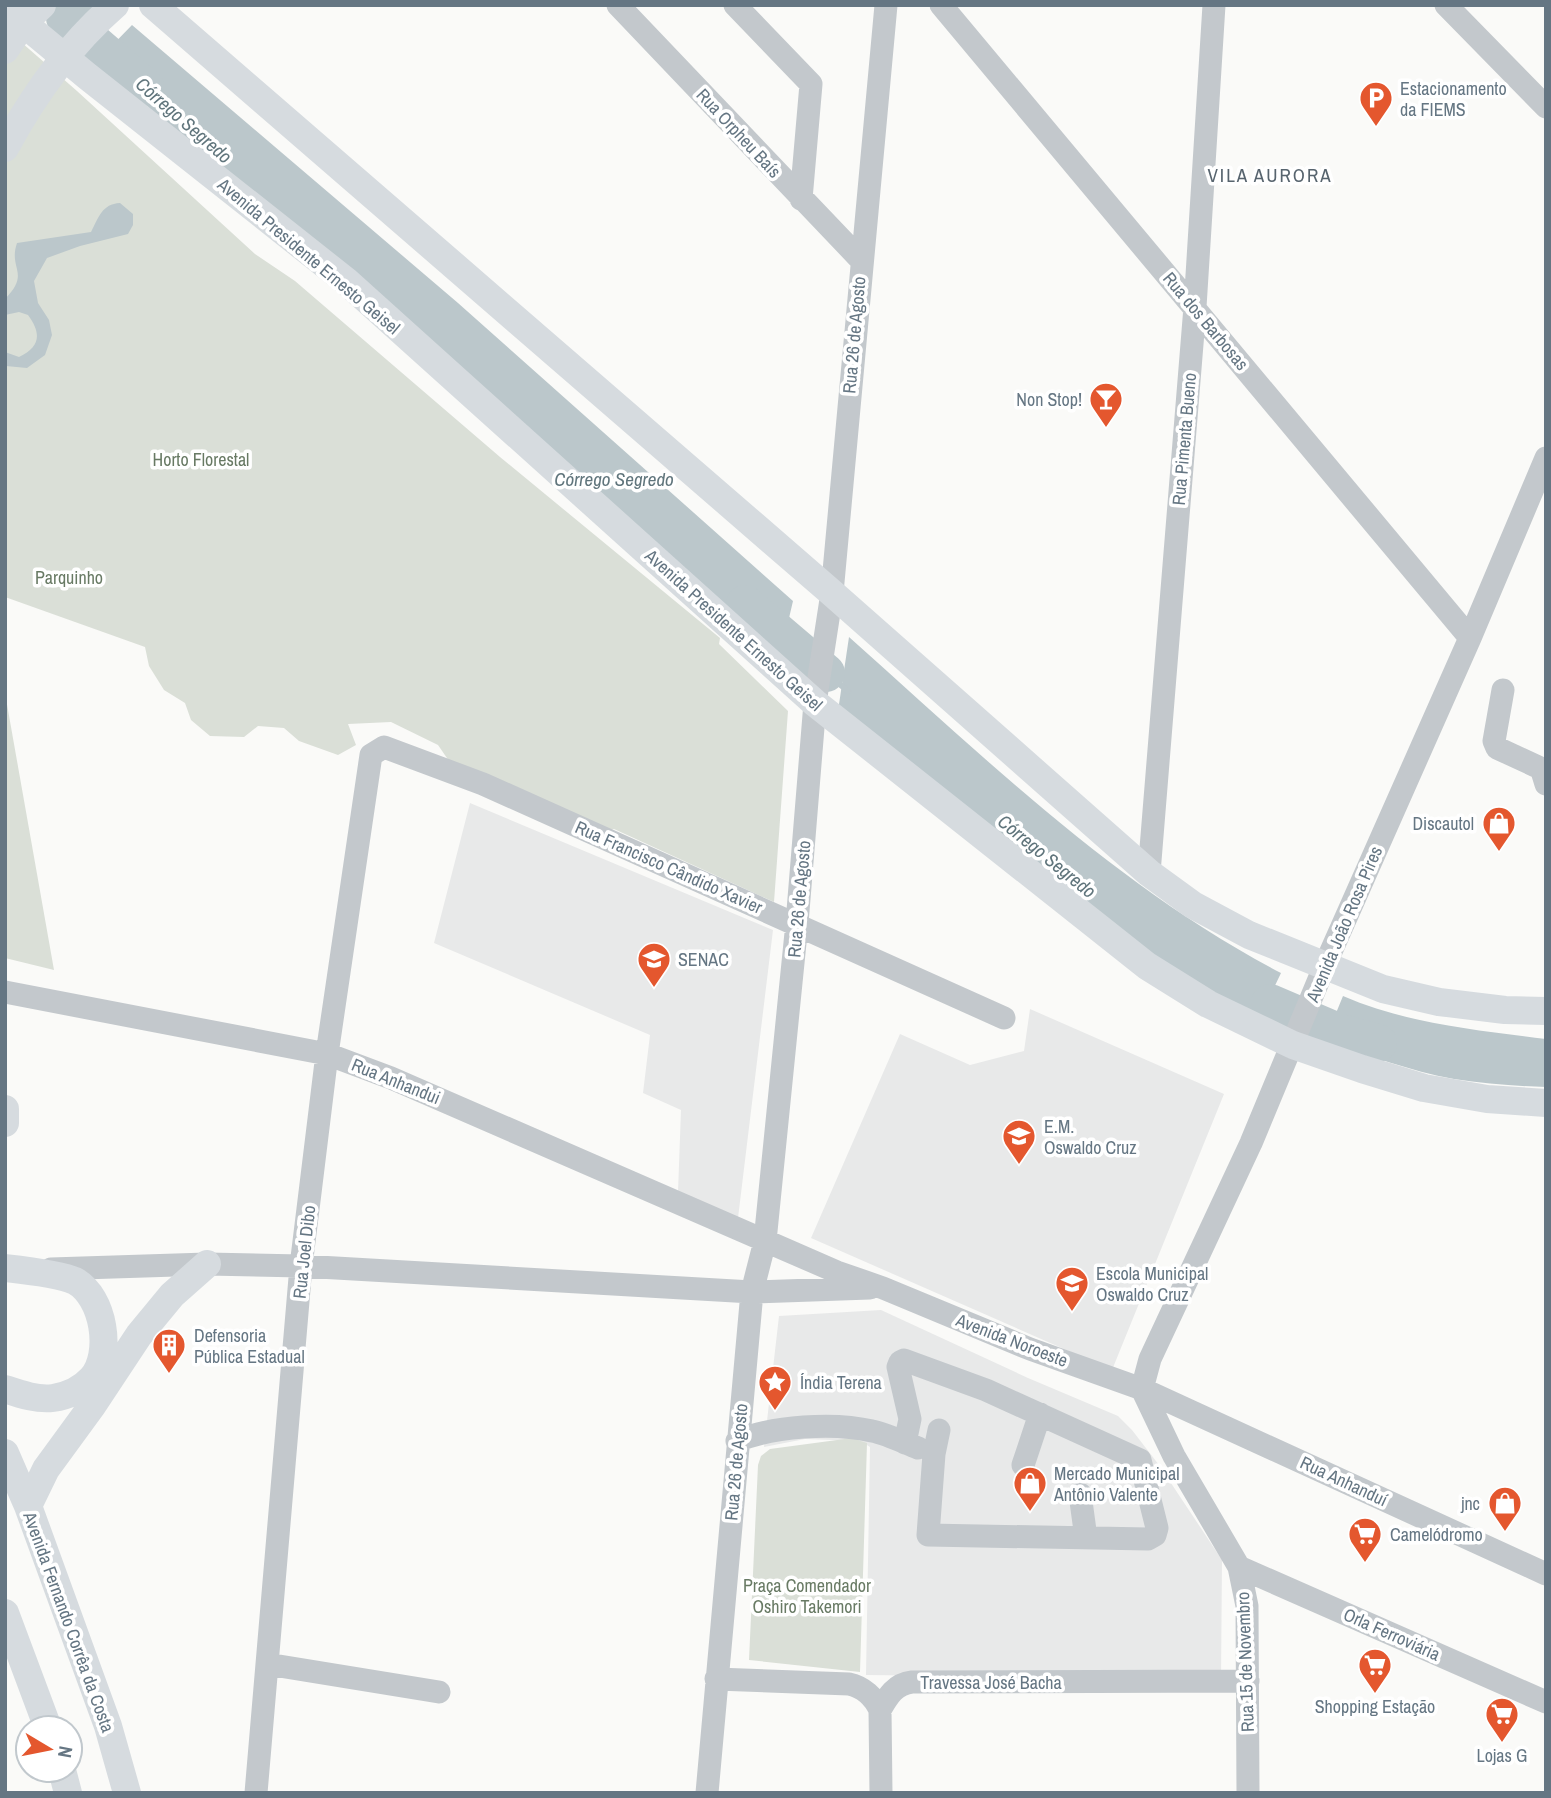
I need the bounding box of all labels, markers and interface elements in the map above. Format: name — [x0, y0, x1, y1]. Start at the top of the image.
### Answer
water label: Córrego Segredo — [130, 71, 238, 169]
place label: Estacionamento da FIEMS — [1400, 76, 1507, 122]
parking icon: Estacionamento da FIEMS — [1357, 79, 1395, 128]
street label: Rua Orpheu Baís — [691, 83, 787, 183]
district label: VILA AURORA — [1207, 162, 1333, 188]
street label: Avenida Presidente Ernesto Geisel — [212, 171, 406, 340]
street label: Rua dos Barbosas — [1157, 266, 1255, 376]
street label: Rua 26 de Agosto — [836, 275, 872, 395]
street label: Rua Pimenta Bueno — [1166, 372, 1202, 506]
bar icon: Non Stop! — [1087, 380, 1125, 429]
place label: Non Stop! — [1016, 387, 1082, 412]
park label: Horto Florestal — [153, 447, 249, 472]
water label: Córrego Segredo — [554, 466, 674, 492]
street label: Avenida Presidente Ernesto Geisel — [639, 543, 828, 717]
park label: Parquinho — [35, 565, 103, 590]
shop icon: Discautol — [1480, 804, 1518, 853]
water label: Córrego Segredo — [992, 808, 1102, 904]
place label: Discautol — [1412, 811, 1474, 836]
street label: Rua Francisco Cândido Xavier — [571, 814, 767, 920]
street label: Rua 26 de Agosto — [781, 839, 817, 959]
street label: Avenida João Rosa Pires — [1299, 842, 1388, 1007]
school or university icon: SENAC — [635, 940, 673, 989]
place label: SENAC — [678, 947, 729, 972]
street label: Rua Anhandui — [348, 1052, 444, 1110]
place label: E.M. Oswaldo Cruz — [1044, 1114, 1137, 1160]
school or university icon: E.M. Oswaldo Cruz — [1000, 1117, 1038, 1166]
street label: Rua Joel Dibo — [287, 1204, 321, 1300]
place label: Escola Municipal Oswaldo Cruz — [1096, 1261, 1208, 1307]
school or university icon: Escola Municipal Oswaldo Cruz — [1053, 1264, 1091, 1313]
street label: Avenida Noroeste — [952, 1307, 1072, 1373]
place label: Defensoria Pública Estadual — [194, 1323, 305, 1369]
building icon: Defensoria Pública Estadual — [150, 1326, 188, 1375]
place icon: Índia Terena — [756, 1363, 794, 1412]
place label: Índia Terena — [800, 1370, 882, 1395]
street label: Rua 26 de Agosto — [718, 1402, 754, 1522]
street label: Rua Anhanduí — [1296, 1450, 1392, 1512]
place label: Mercado Municipal Antônio Valente — [1053, 1461, 1180, 1507]
shop icon: Mercado Municipal Antônio Valente — [1011, 1464, 1049, 1513]
shop icon: jnc — [1486, 1484, 1524, 1533]
place label: jnc — [1460, 1491, 1480, 1516]
street label: Avenida Fernando Corrêa da Costa — [17, 1507, 121, 1736]
supermarket icon: Camelódromo — [1346, 1515, 1384, 1564]
place label: Camelódromo — [1390, 1522, 1483, 1547]
park label: Praça Comendador Oshiro Takemori — [743, 1573, 871, 1619]
street label: Rua 15 de Novembro — [1230, 1591, 1260, 1733]
street label: Orla Ferroviária — [1340, 1602, 1444, 1666]
supermarket icon: Shopping Estação — [1356, 1646, 1394, 1695]
street label: Travessa José Bacha — [920, 1670, 1062, 1695]
place label: Shopping Estação — [1315, 1694, 1435, 1719]
supermarket icon: Lojas G — [1483, 1695, 1521, 1744]
north arrow — [14, 1714, 84, 1784]
place label: Lojas G — [1477, 1743, 1527, 1768]
text: N — [52, 1744, 80, 1760]

